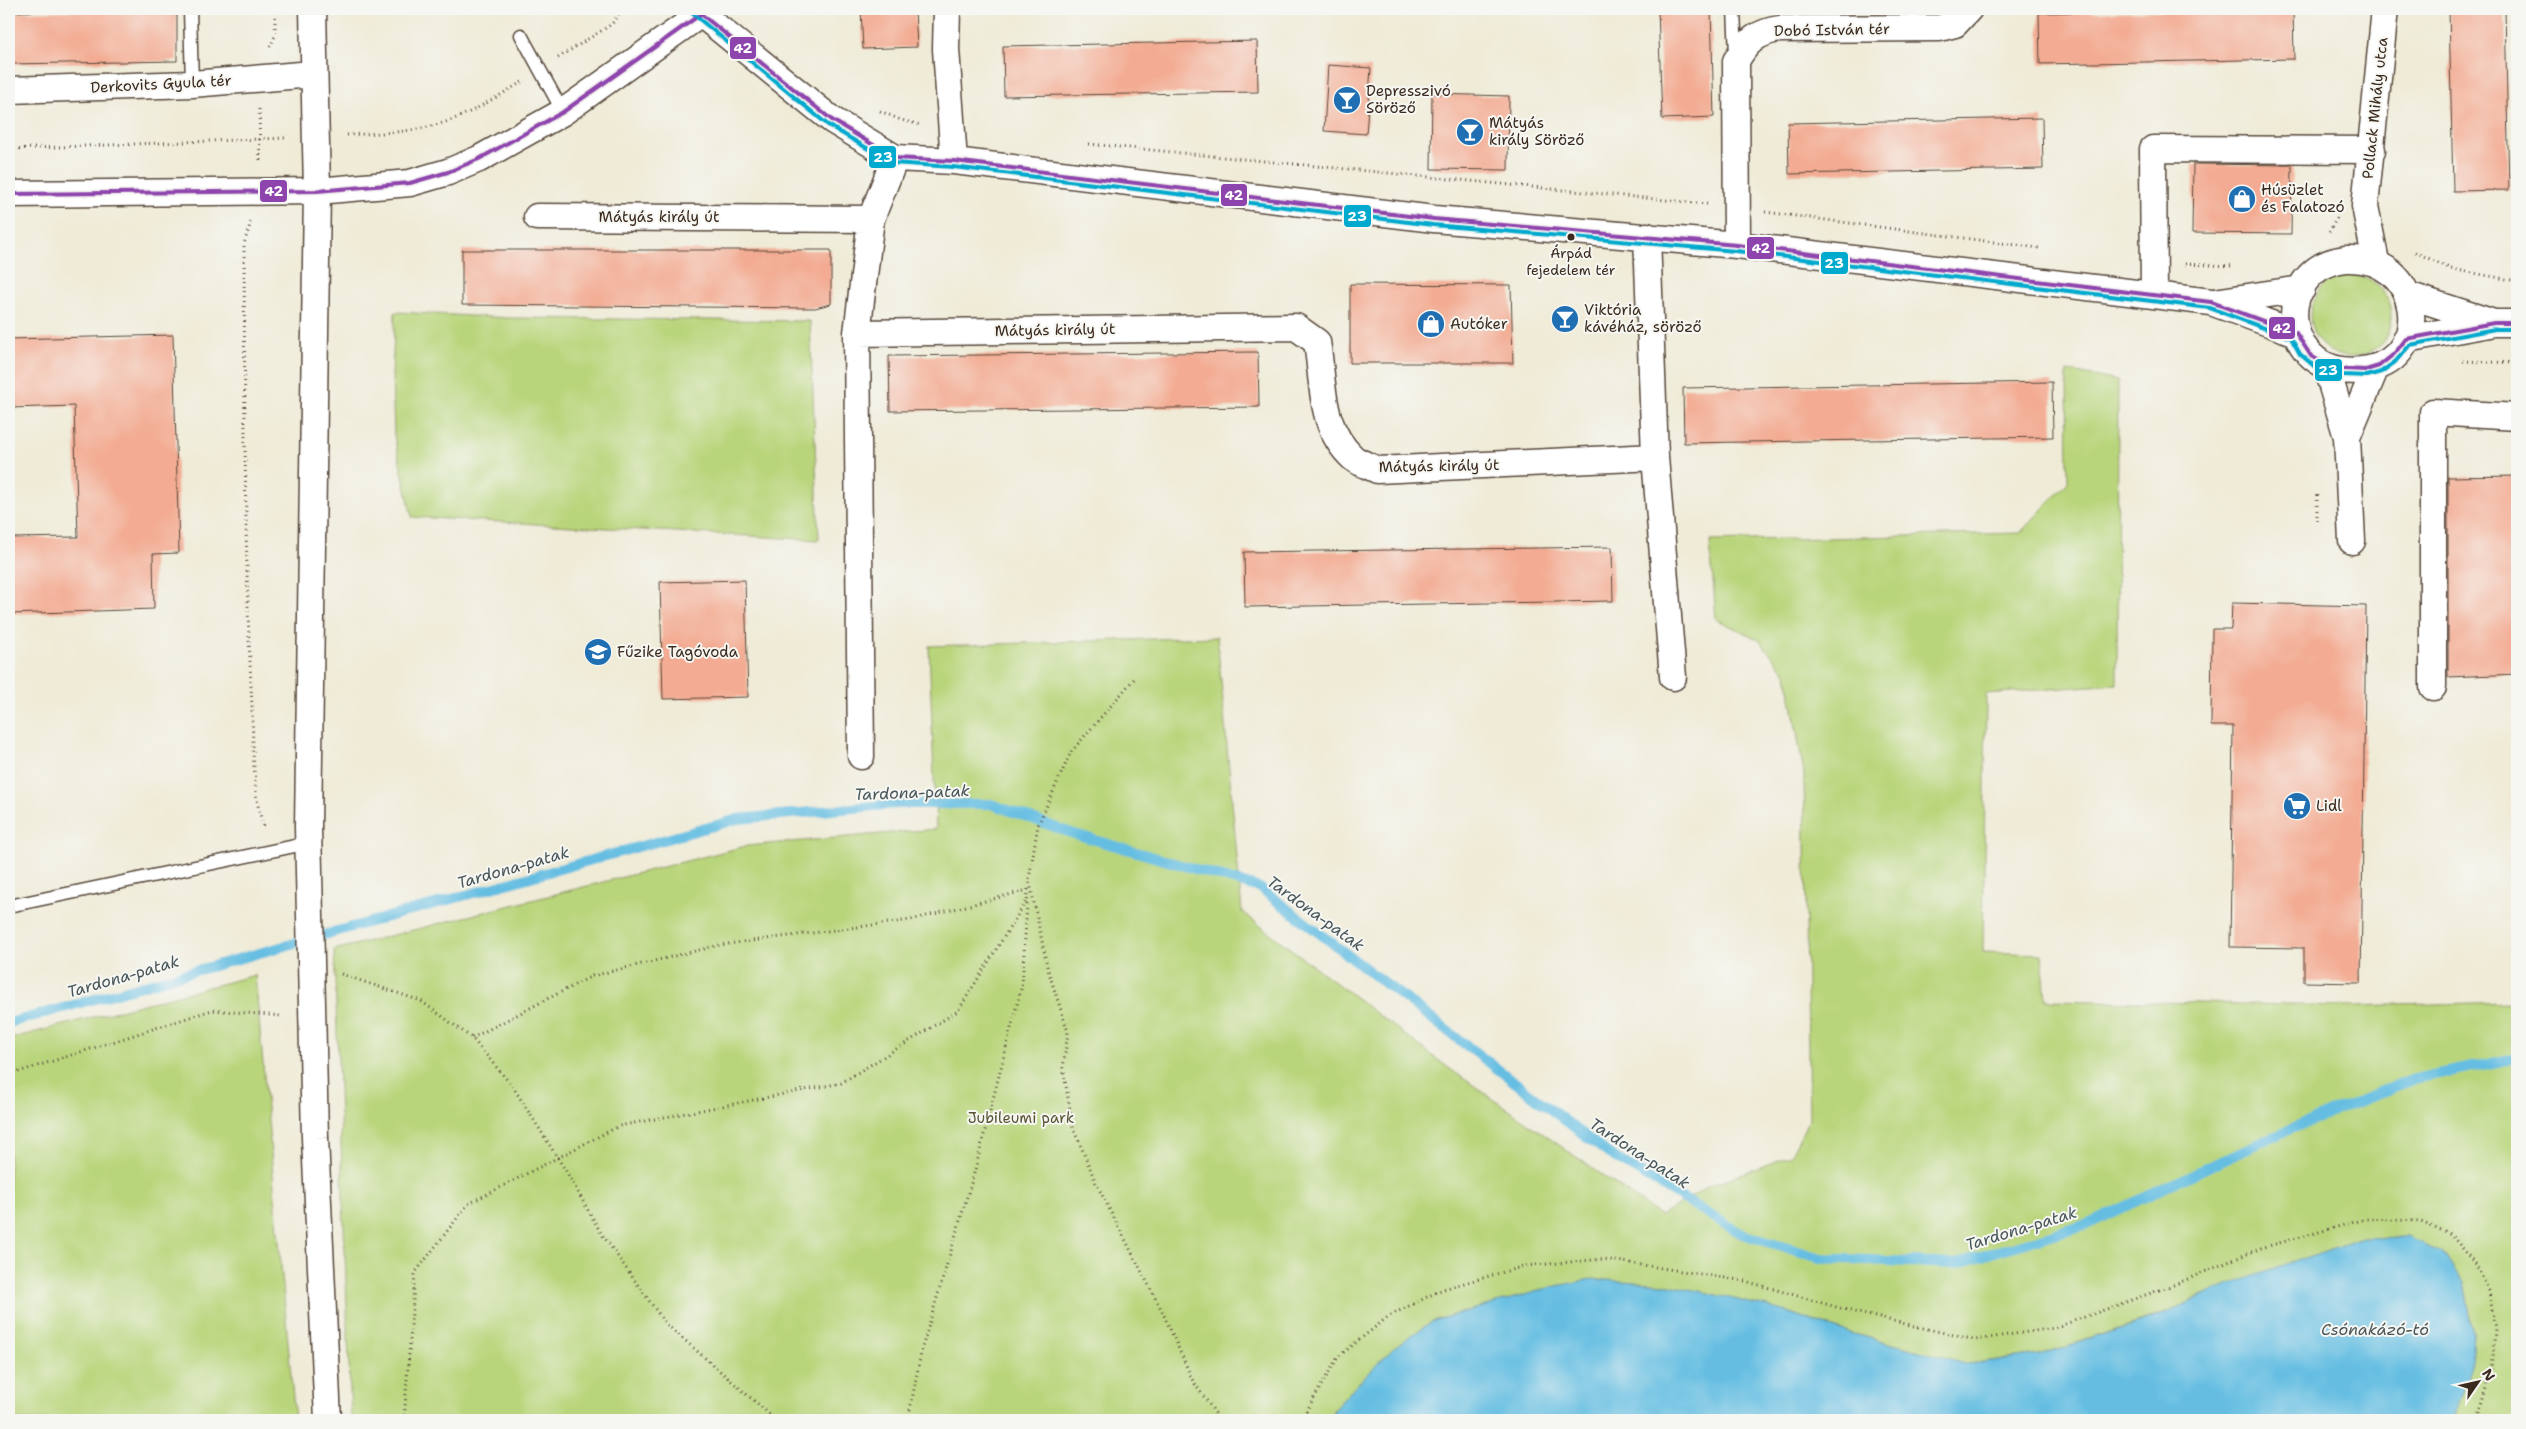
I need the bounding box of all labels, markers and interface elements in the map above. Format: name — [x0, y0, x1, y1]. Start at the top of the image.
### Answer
street label: Dobó István tér — [1774, 19, 1890, 41]
street label: Pollack Mihály utca — [2358, 35, 2392, 180]
line badge: 42 — [729, 36, 757, 60]
text: 42 — [734, 39, 753, 57]
street label: Derkovits Gyula tér — [90, 70, 232, 98]
place label: Depresszivó Söröző — [1366, 81, 1451, 118]
bar icon: Depresszivó Söröző — [1332, 85, 1362, 115]
place label: Mátyás király Söröző — [1489, 113, 1584, 150]
bar icon: Mátyás király Söröző — [1455, 117, 1485, 147]
line badge: 23 — [868, 145, 897, 169]
text: 23 — [873, 148, 893, 166]
line badge: 42 — [259, 179, 288, 203]
place label: Húsüzlet és Falatozó — [2261, 180, 2345, 217]
text: 42 — [265, 182, 284, 200]
line badge: 42 — [1220, 183, 1248, 207]
shop icon: Húsüzlet és Falatozó — [2227, 184, 2257, 214]
text: 42 — [1225, 186, 1244, 204]
line badge: 23 — [1343, 204, 1372, 228]
street label: Mátyás király út — [599, 207, 719, 227]
text: 23 — [1347, 207, 1367, 225]
marker: Árpád fejedelem tér — [1566, 232, 1576, 242]
line badge: 42 — [1746, 236, 1775, 260]
text: 42 — [1752, 239, 1771, 257]
place label: Árpád fejedelem tér — [1527, 244, 1616, 279]
line badge: 23 — [1820, 251, 1849, 275]
text: 23 — [1824, 254, 1844, 272]
place label: Viktória kávéház, söröző — [1584, 300, 1702, 337]
bar icon: Viktória kávéház, söröző — [1550, 304, 1580, 334]
shop icon: Autóker — [1416, 309, 1446, 339]
place label: Autóker — [1450, 314, 1508, 334]
line badge: 42 — [2268, 316, 2296, 340]
street label: Mátyás király út — [994, 319, 1116, 341]
text: 42 — [2273, 319, 2292, 337]
line badge: 23 — [2314, 358, 2343, 382]
text: 23 — [2318, 361, 2338, 379]
street label: Mátyás király út — [1378, 455, 1500, 477]
school or university icon: Fűzike Tagóvoda — [583, 637, 613, 667]
place label: Fűzike Tagóvoda — [617, 642, 739, 662]
water label: Tardona-patak — [854, 780, 970, 805]
supermarket icon: Lidl — [2282, 791, 2312, 821]
place label: Lidl — [2316, 796, 2342, 816]
water label: Tardona-patak — [455, 841, 572, 894]
water label: Tardona-patak — [1263, 871, 1369, 956]
water label: Tardona-patak — [65, 950, 182, 1003]
park label: Jubileumi park — [968, 1108, 1074, 1128]
water label: Tardona-patak — [1586, 1113, 1694, 1194]
water label: Tardona-patak — [1963, 1202, 2079, 1255]
water label: Csónakázó-tó — [2321, 1319, 2429, 1340]
north arrow — [2454, 1356, 2504, 1406]
text: N — [2478, 1365, 2499, 1384]

